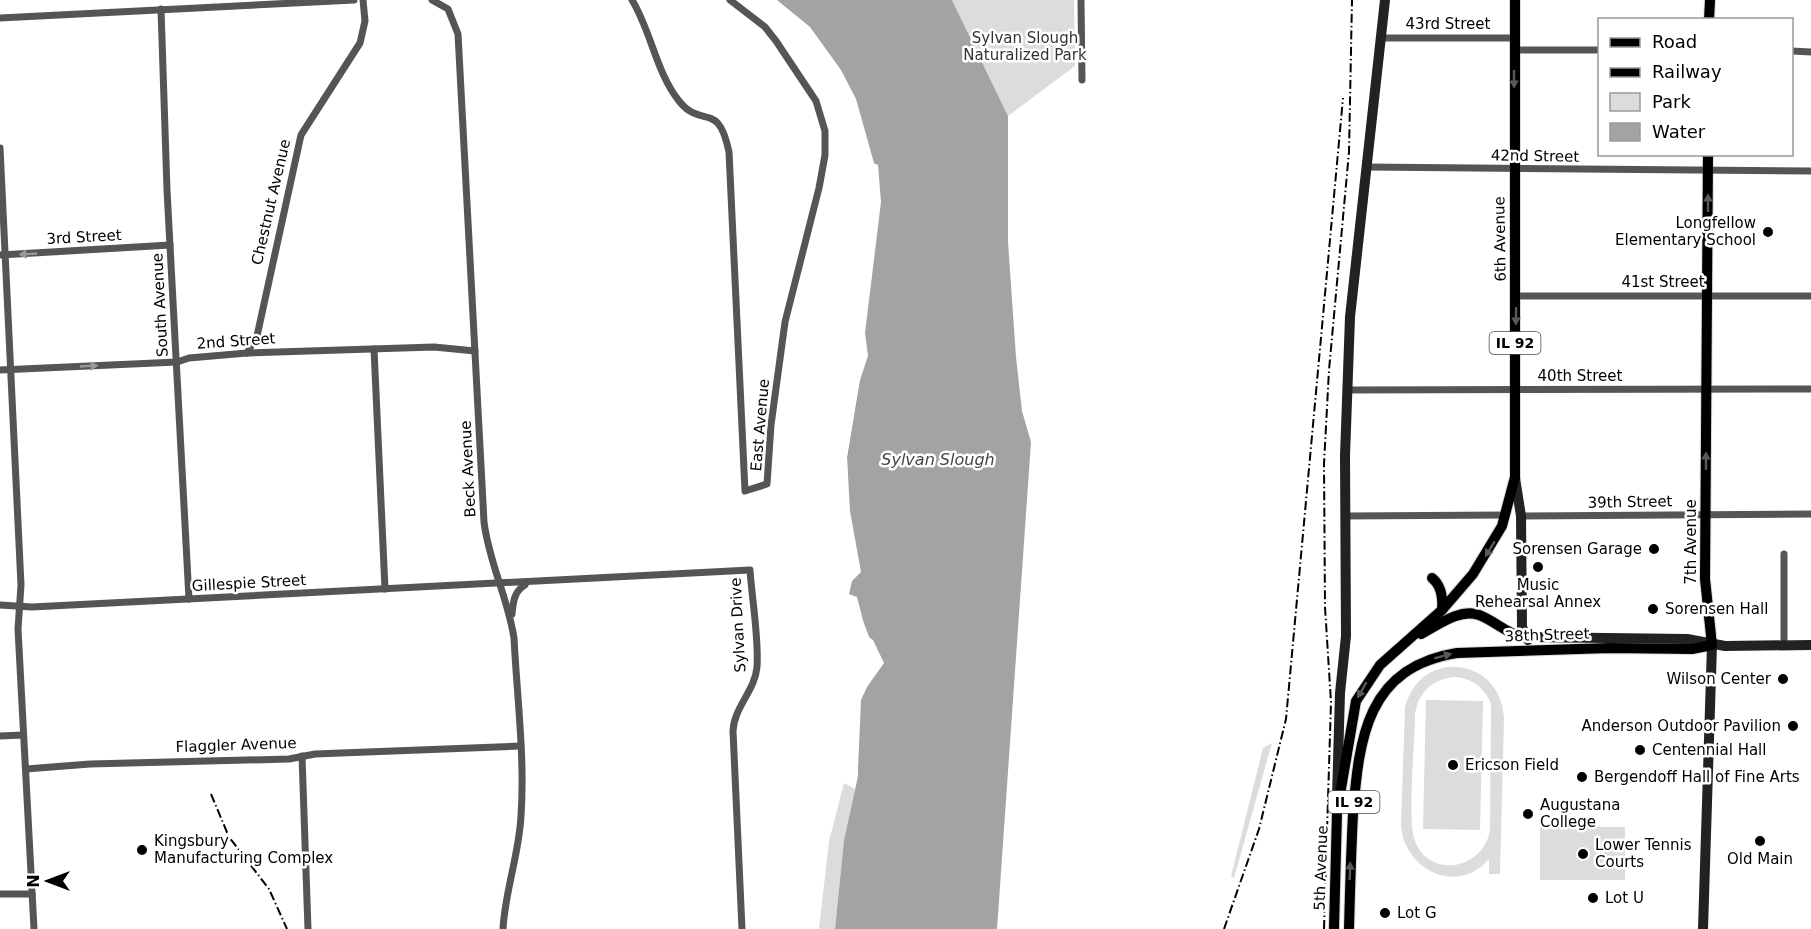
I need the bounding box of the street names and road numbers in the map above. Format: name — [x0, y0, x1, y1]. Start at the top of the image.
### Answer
street label: 43rd Street — [1406, 15, 1491, 33]
street label: Chestnut Avenue — [248, 137, 294, 267]
street label: 42nd Street — [1491, 146, 1579, 166]
street label: 6th Avenue — [1490, 196, 1510, 282]
street label: 3rd Street — [46, 226, 122, 248]
street label: South Avenue — [148, 253, 172, 357]
street label: 41st Street — [1621, 273, 1705, 291]
street label: 2nd Street — [196, 329, 276, 353]
road number: IL 92 — [1490, 332, 1540, 354]
street label: 40th Street — [1538, 367, 1623, 385]
street label: East Avenue — [747, 378, 773, 472]
street label: Beck Avenue — [456, 420, 480, 518]
street label: 39th Street — [1587, 492, 1673, 512]
street label: 7th Avenue — [1682, 499, 1700, 585]
street label: Gillespie Street — [191, 571, 307, 595]
street label: Sylvan Drive — [727, 577, 749, 673]
street label: 38th Street — [1504, 625, 1590, 645]
street label: Flaggler Avenue — [175, 734, 297, 756]
road number: IL 92 — [1328, 791, 1380, 813]
street label: 5th Avenue — [1311, 825, 1331, 911]

